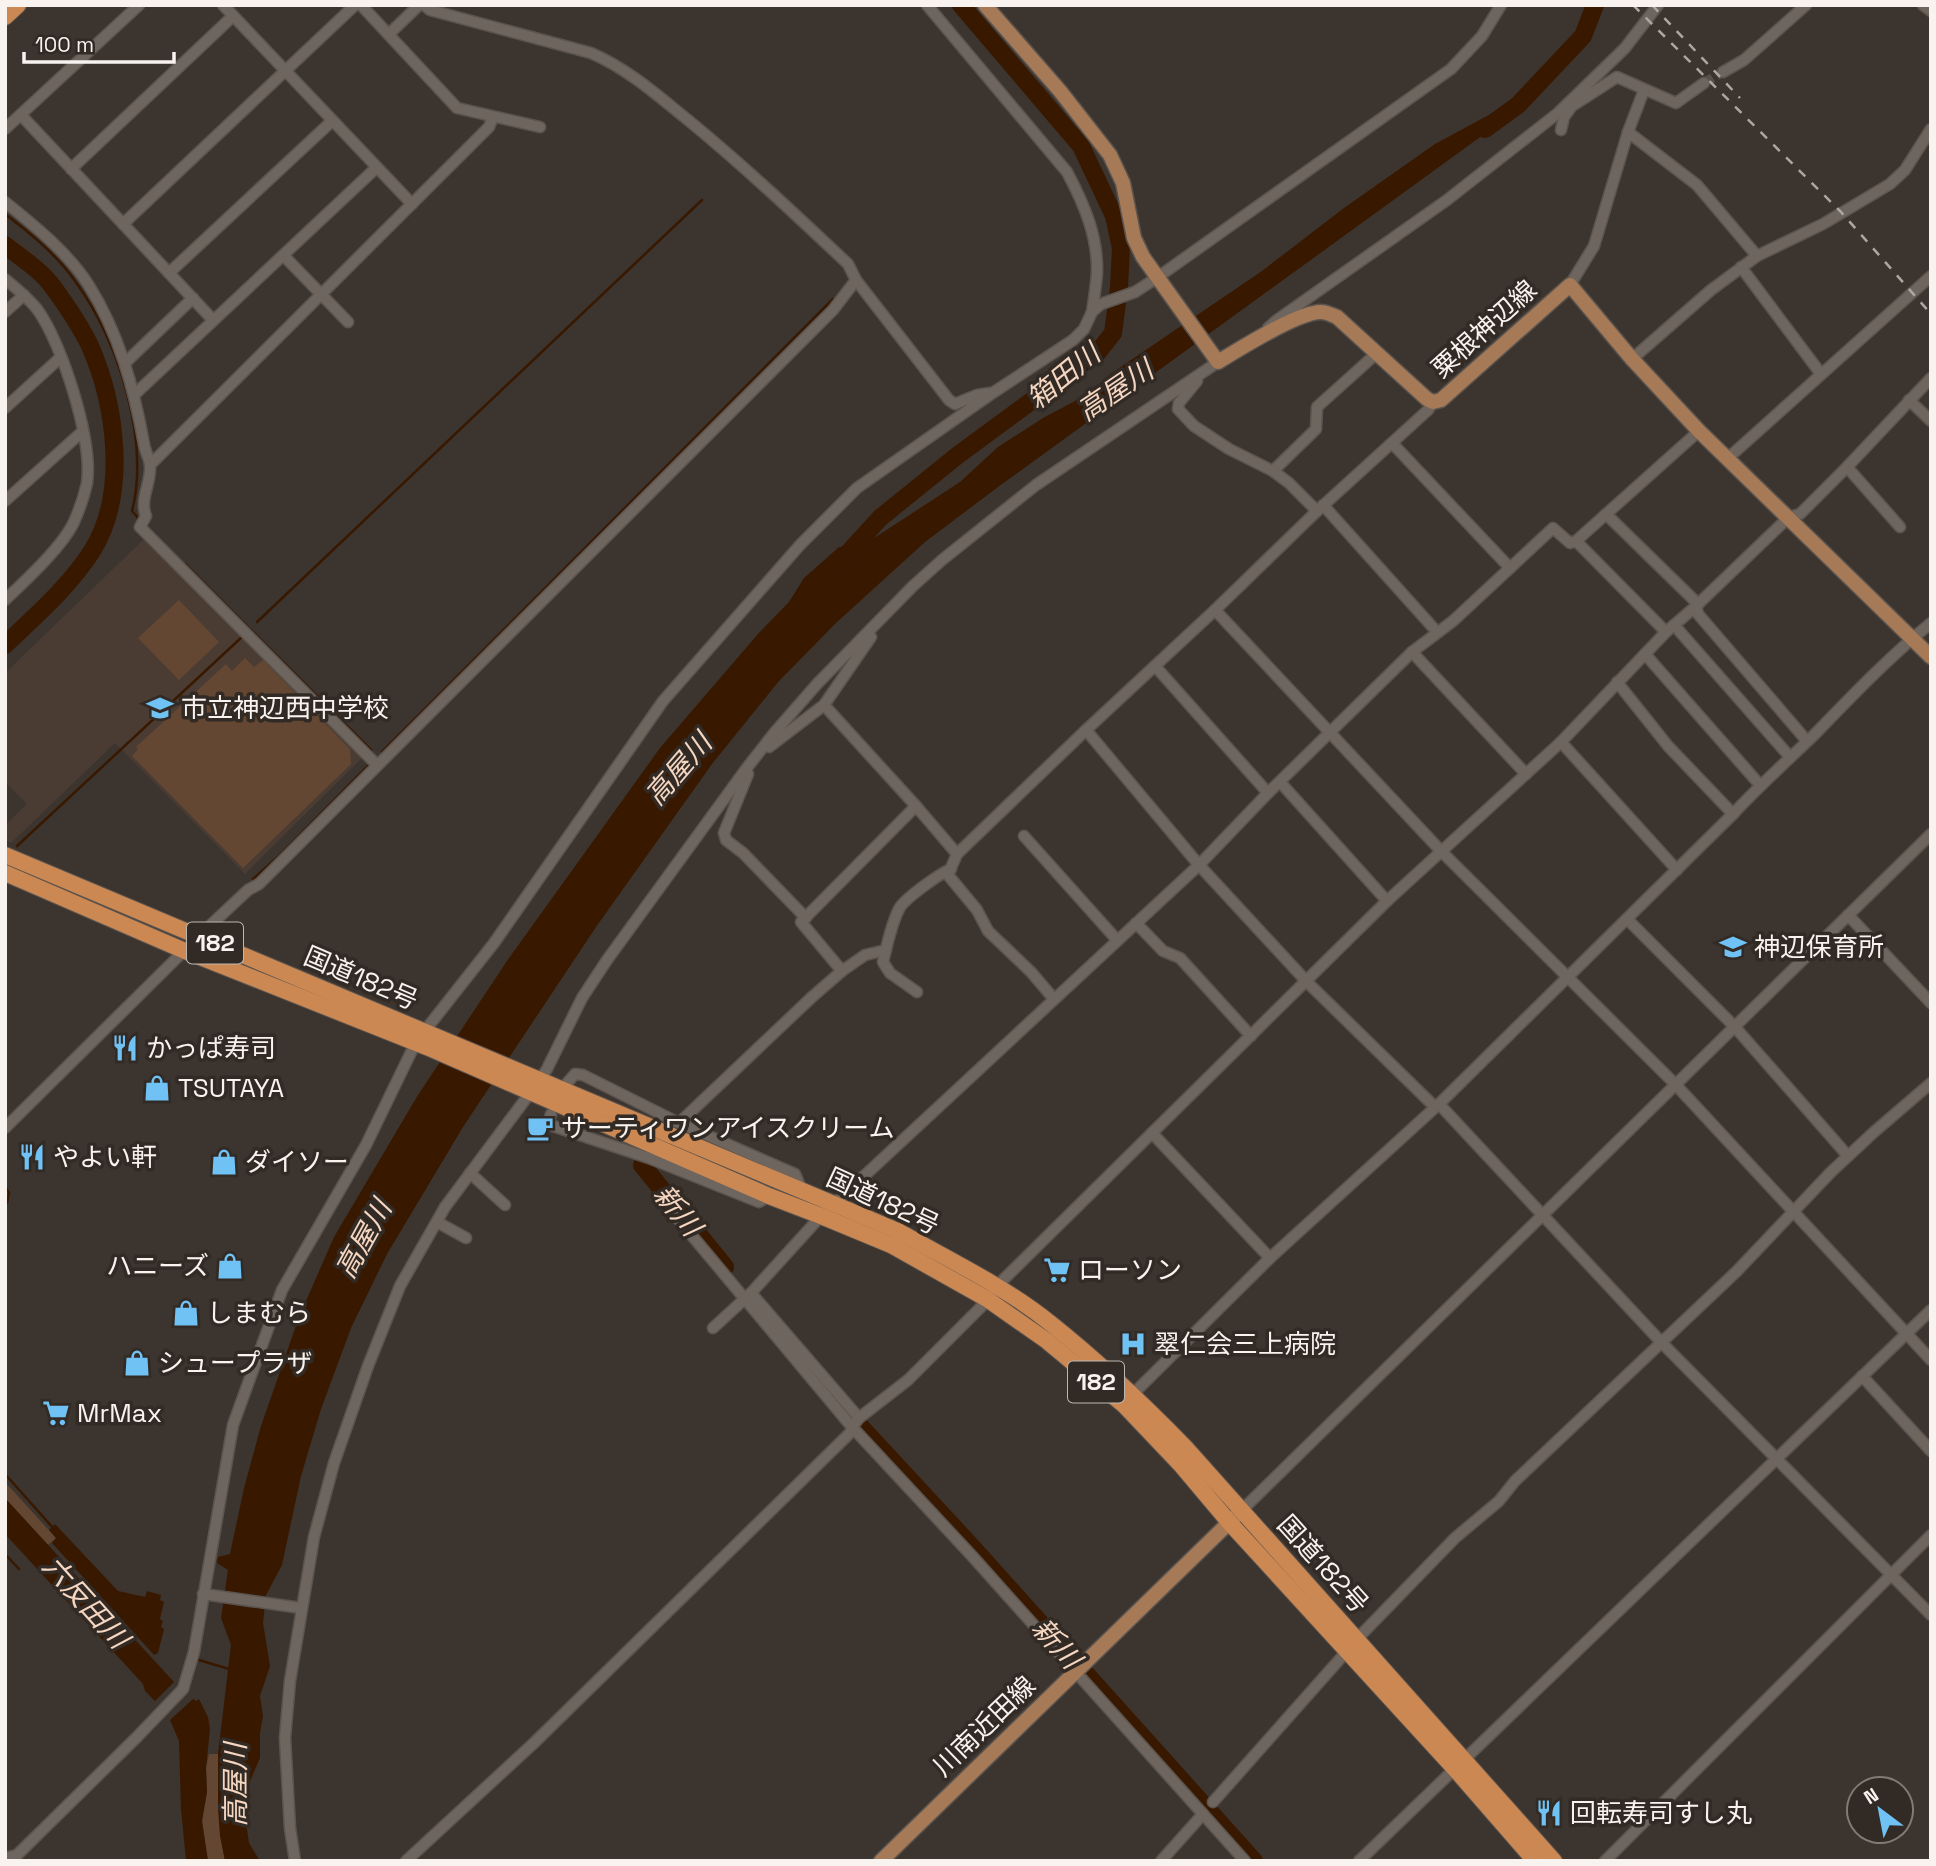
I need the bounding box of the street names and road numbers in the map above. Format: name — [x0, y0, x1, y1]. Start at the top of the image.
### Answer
street label: 粟根神辺線 — [1424, 273, 1544, 385]
road number: 182 — [187, 923, 243, 964]
street label: 国道182号 — [299, 939, 423, 1017]
street label: 国道182号 — [821, 1160, 945, 1242]
road number: 182 — [1068, 1362, 1124, 1402]
street label: 国道182号 — [1270, 1508, 1376, 1620]
street label: 川南近田線 — [925, 1669, 1043, 1783]

